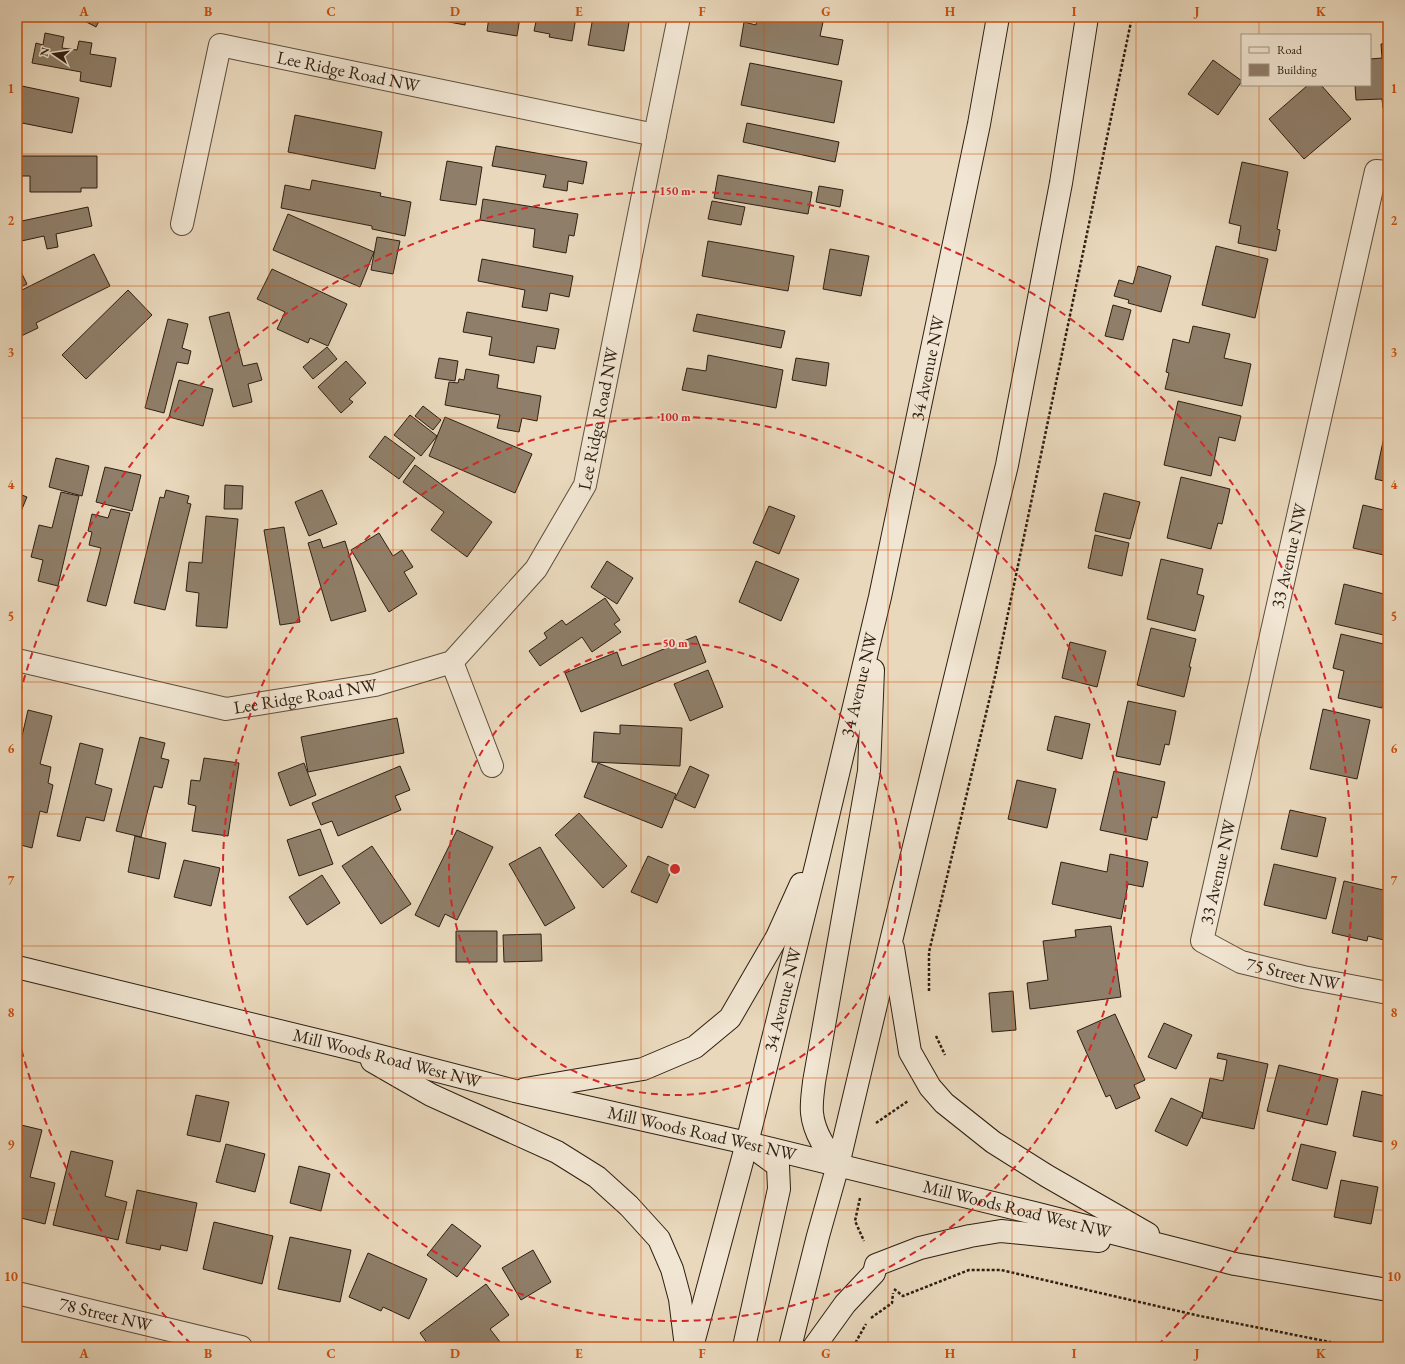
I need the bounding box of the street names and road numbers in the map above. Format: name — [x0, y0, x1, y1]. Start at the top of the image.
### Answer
street label: Lee Ridge Road NW — [275, 45, 422, 97]
street label: 34 Avenue NW — [905, 313, 950, 423]
street label: Lee Ridge Road NW — [572, 345, 623, 492]
street label: 33 Avenue NW — [1265, 501, 1312, 611]
street label: 34 Avenue NW — [835, 630, 882, 739]
street label: Lee Ridge Road NW — [232, 673, 379, 719]
street label: 33 Avenue NW — [1194, 817, 1241, 927]
street label: 34 Avenue NW — [758, 944, 806, 1054]
street label: 75 Street NW — [1244, 952, 1342, 995]
street label: Mill Woods Road West NW — [291, 1023, 484, 1093]
street label: Mill Woods Road West NW — [606, 1100, 799, 1166]
street label: Mill Woods Road West NW — [921, 1174, 1114, 1243]
street label: 78 Street NW — [57, 1292, 155, 1336]

